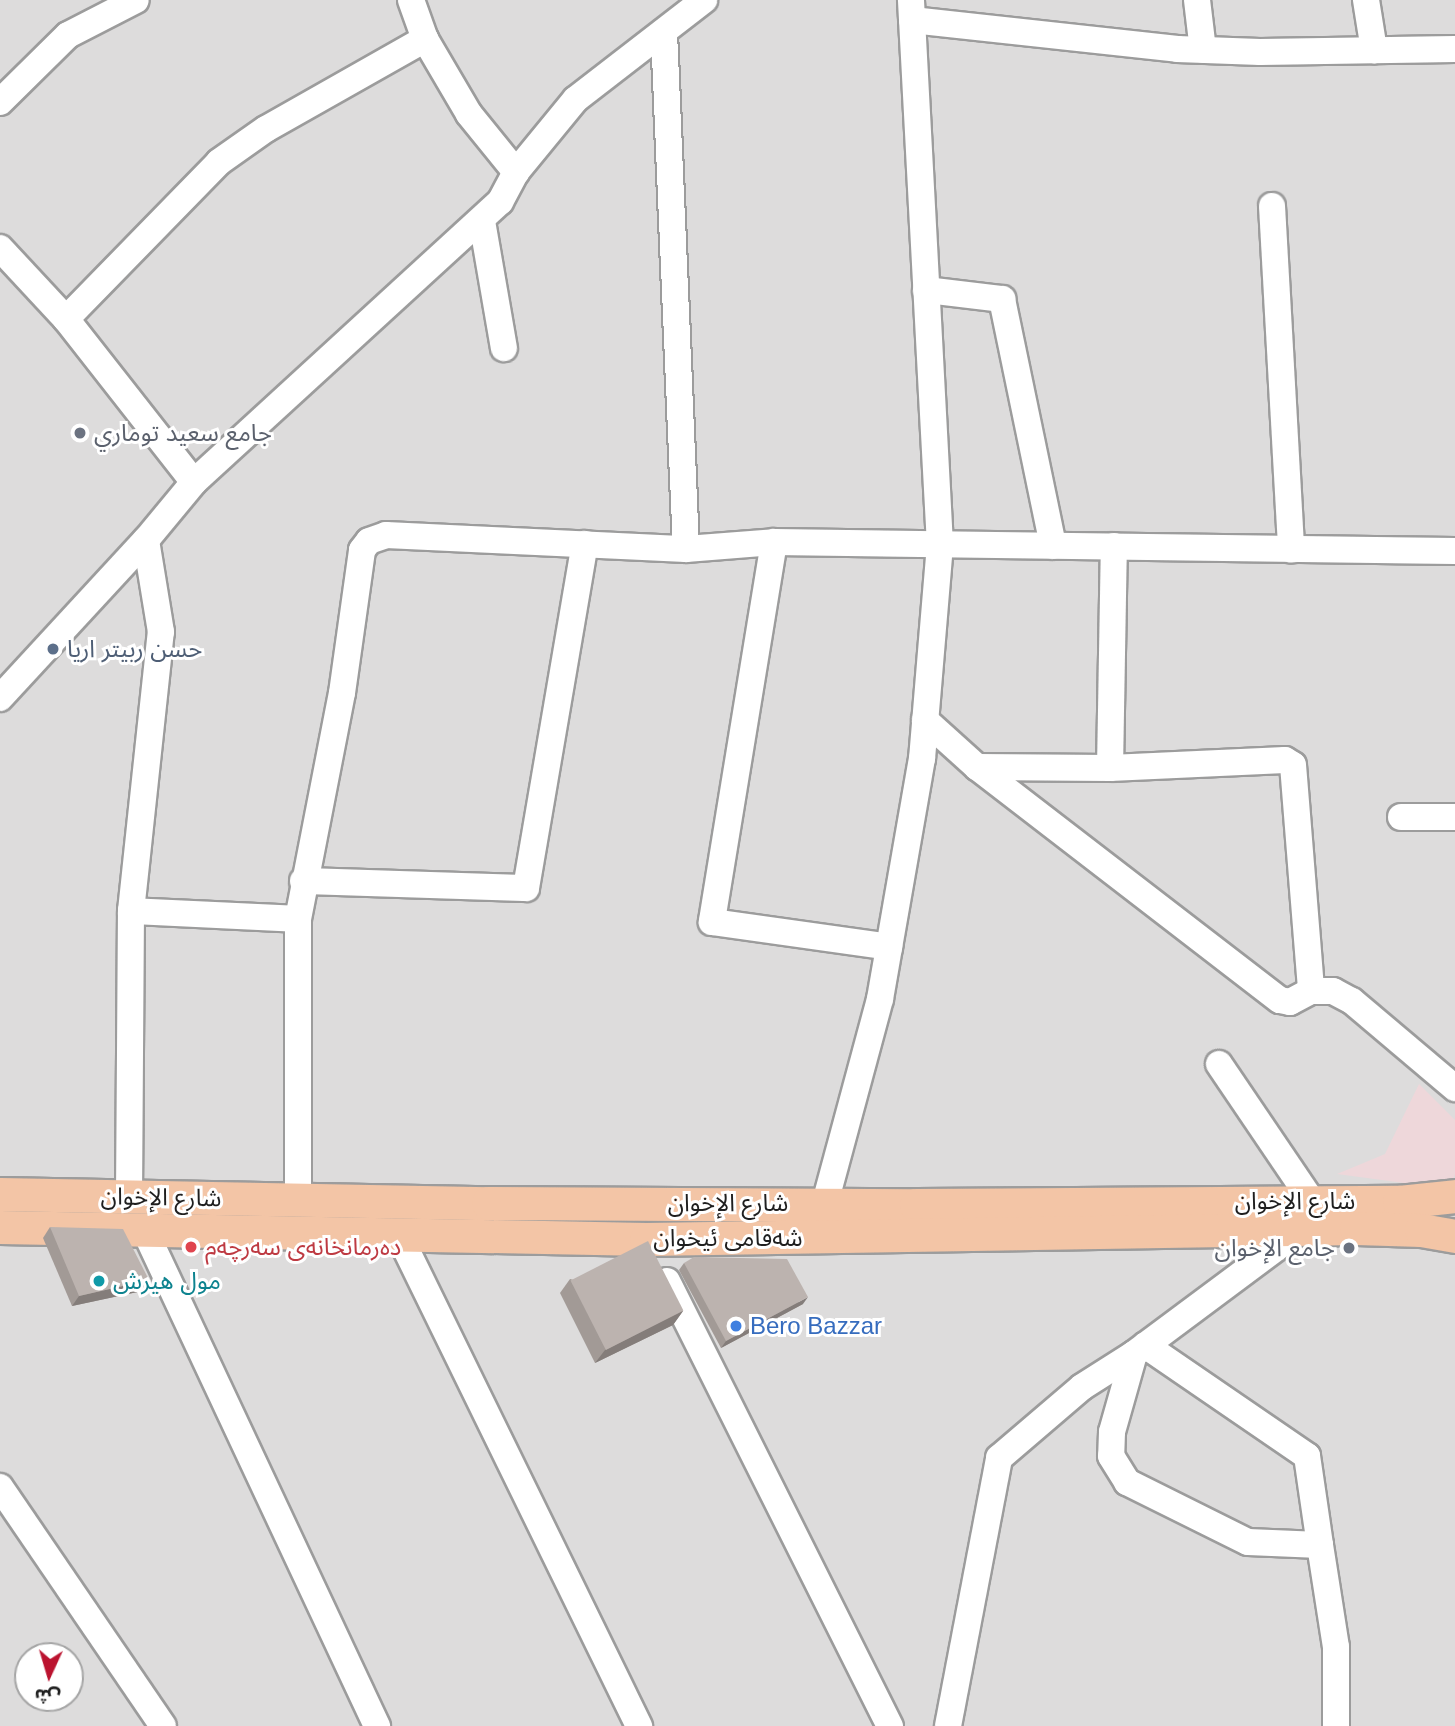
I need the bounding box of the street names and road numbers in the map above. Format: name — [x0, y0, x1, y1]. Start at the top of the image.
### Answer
street label: شارع الإخوان — [100, 1182, 222, 1212]
street label: شارع الإخوان — [1235, 1187, 1355, 1215]
street label: شارع الإخوان — [668, 1189, 788, 1217]
street label: شەقامی ئیخوان — [653, 1224, 803, 1252]

